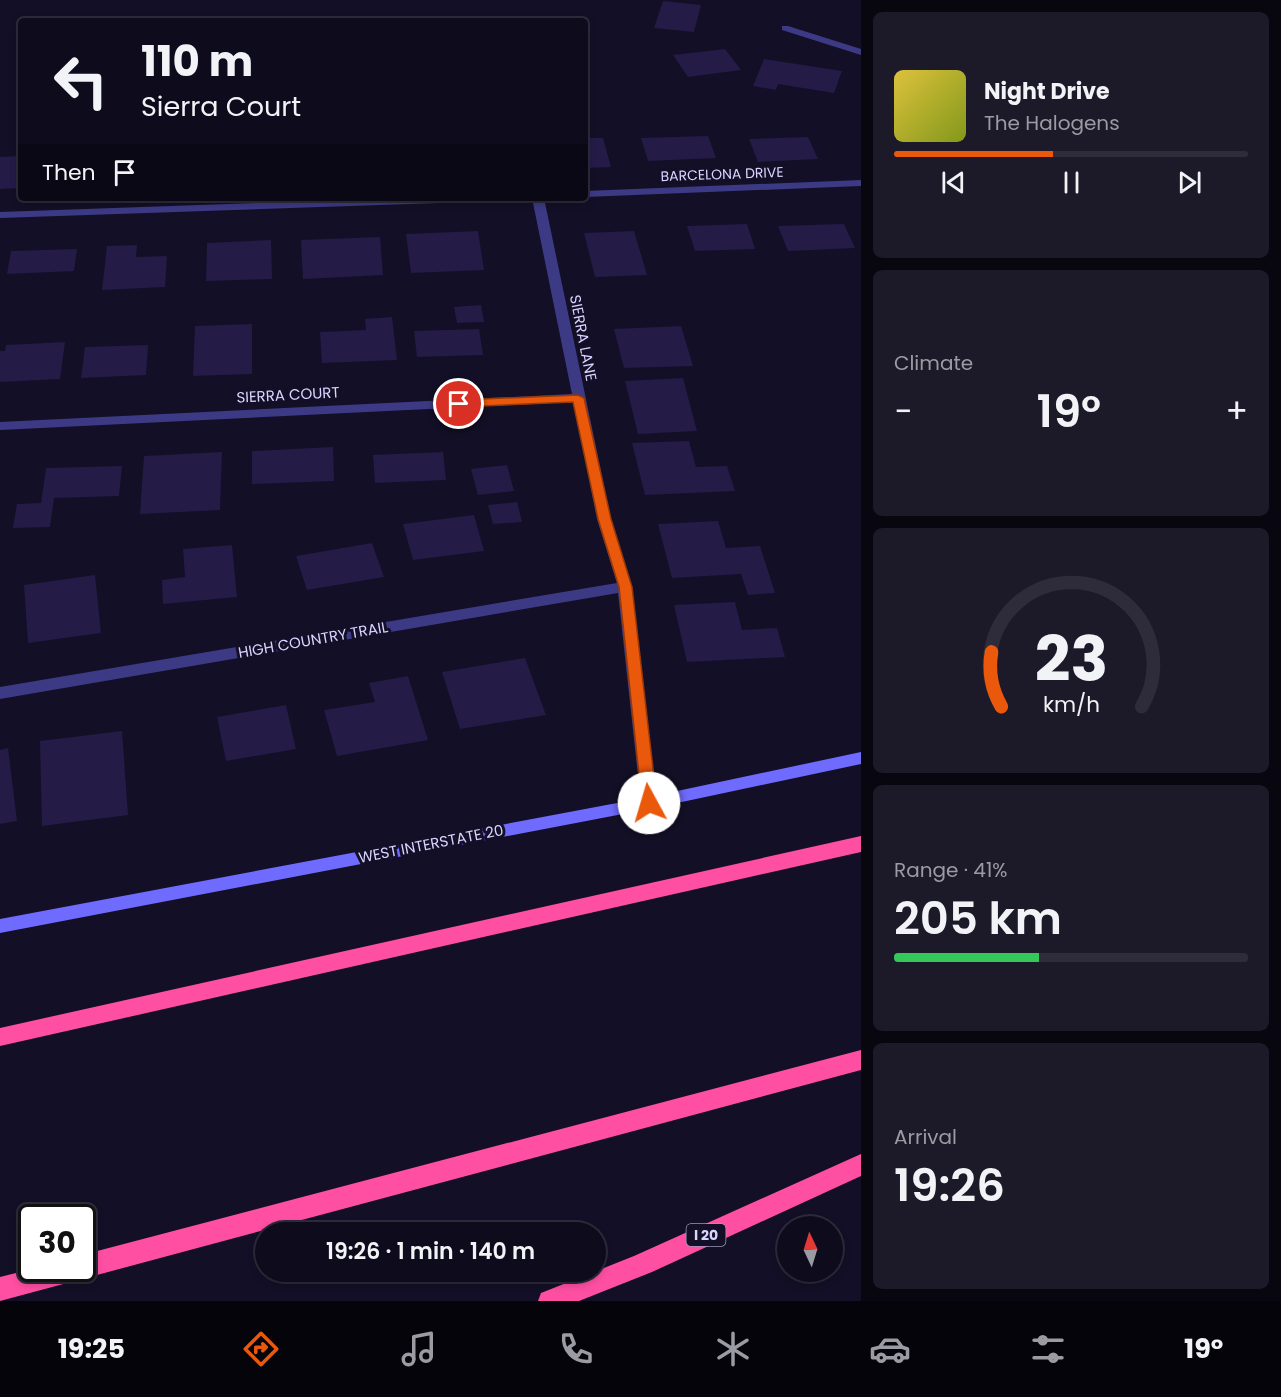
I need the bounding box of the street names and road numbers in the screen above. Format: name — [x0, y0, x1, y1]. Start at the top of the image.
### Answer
street label: BARCELONA DRIVE — [660, 162, 784, 186]
street label: SIERRA LANE — [565, 293, 602, 383]
street label: SIERRA COURT — [236, 381, 340, 408]
street label: HIGH COUNTRY TRAIL — [236, 616, 390, 663]
street label: WEST INTERSTATE 20 — [357, 819, 505, 868]
road number: I 20 — [686, 1224, 726, 1246]

